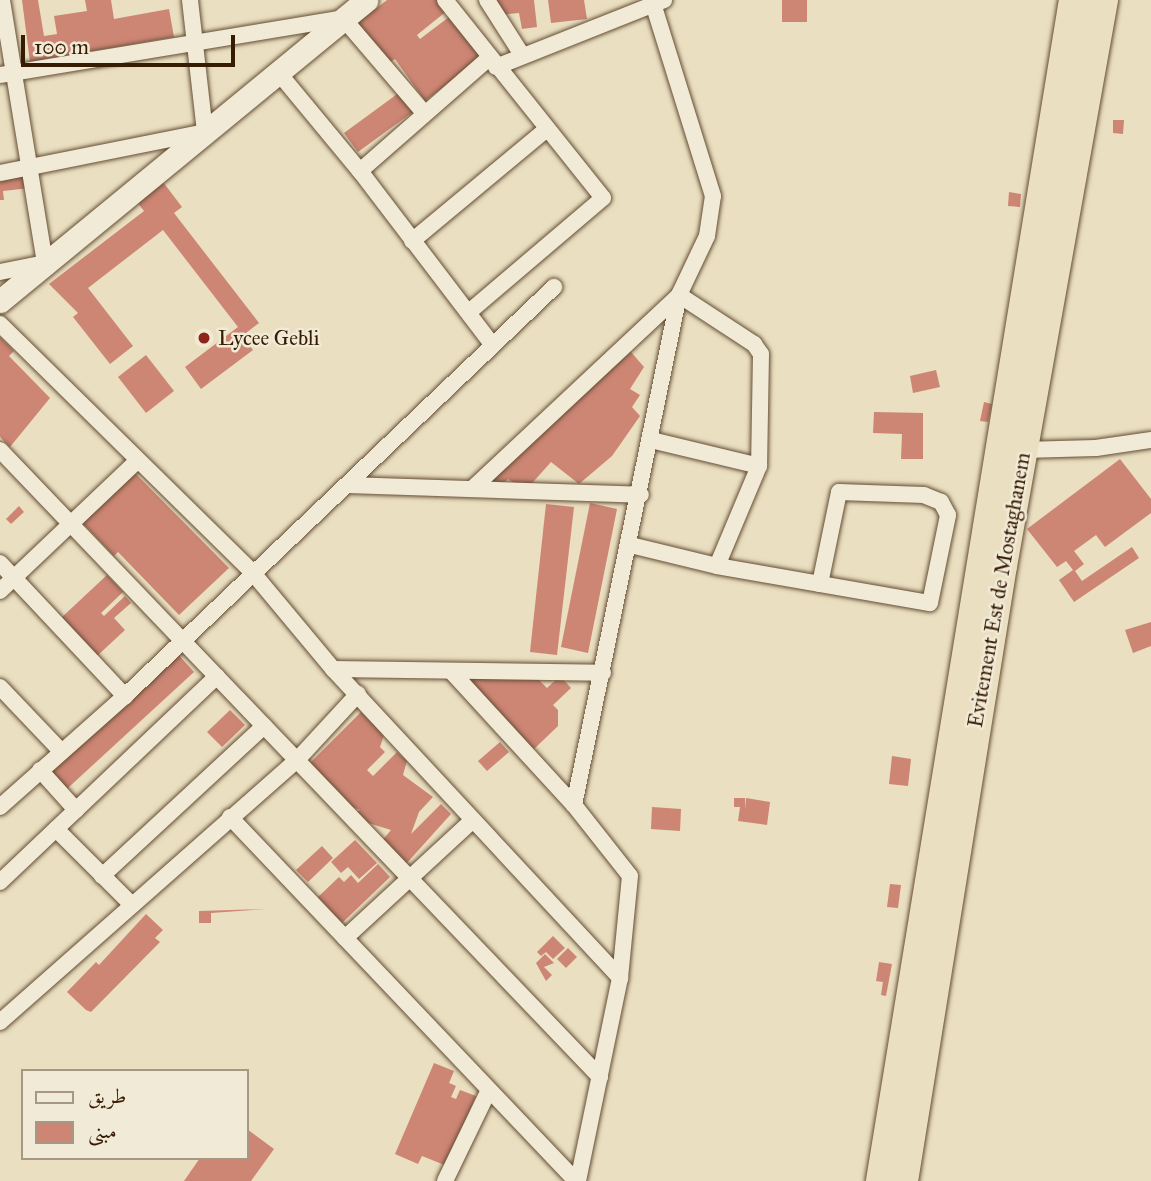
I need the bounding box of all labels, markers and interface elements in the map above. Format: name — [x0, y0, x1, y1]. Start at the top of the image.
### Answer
scale bar — [24, 21, 238, 65]
text: 100 m — [34, 34, 89, 60]
place label: Lycee Gebli — [218, 325, 319, 351]
marker: Lycee Gebli — [196, 330, 212, 346]
street label: Evitement Est de Mostaghanem — [962, 451, 1036, 729]
legend — [21, 1069, 248, 1160]
text: طريق — [88, 1083, 126, 1109]
text: مبنى — [88, 1118, 117, 1144]

